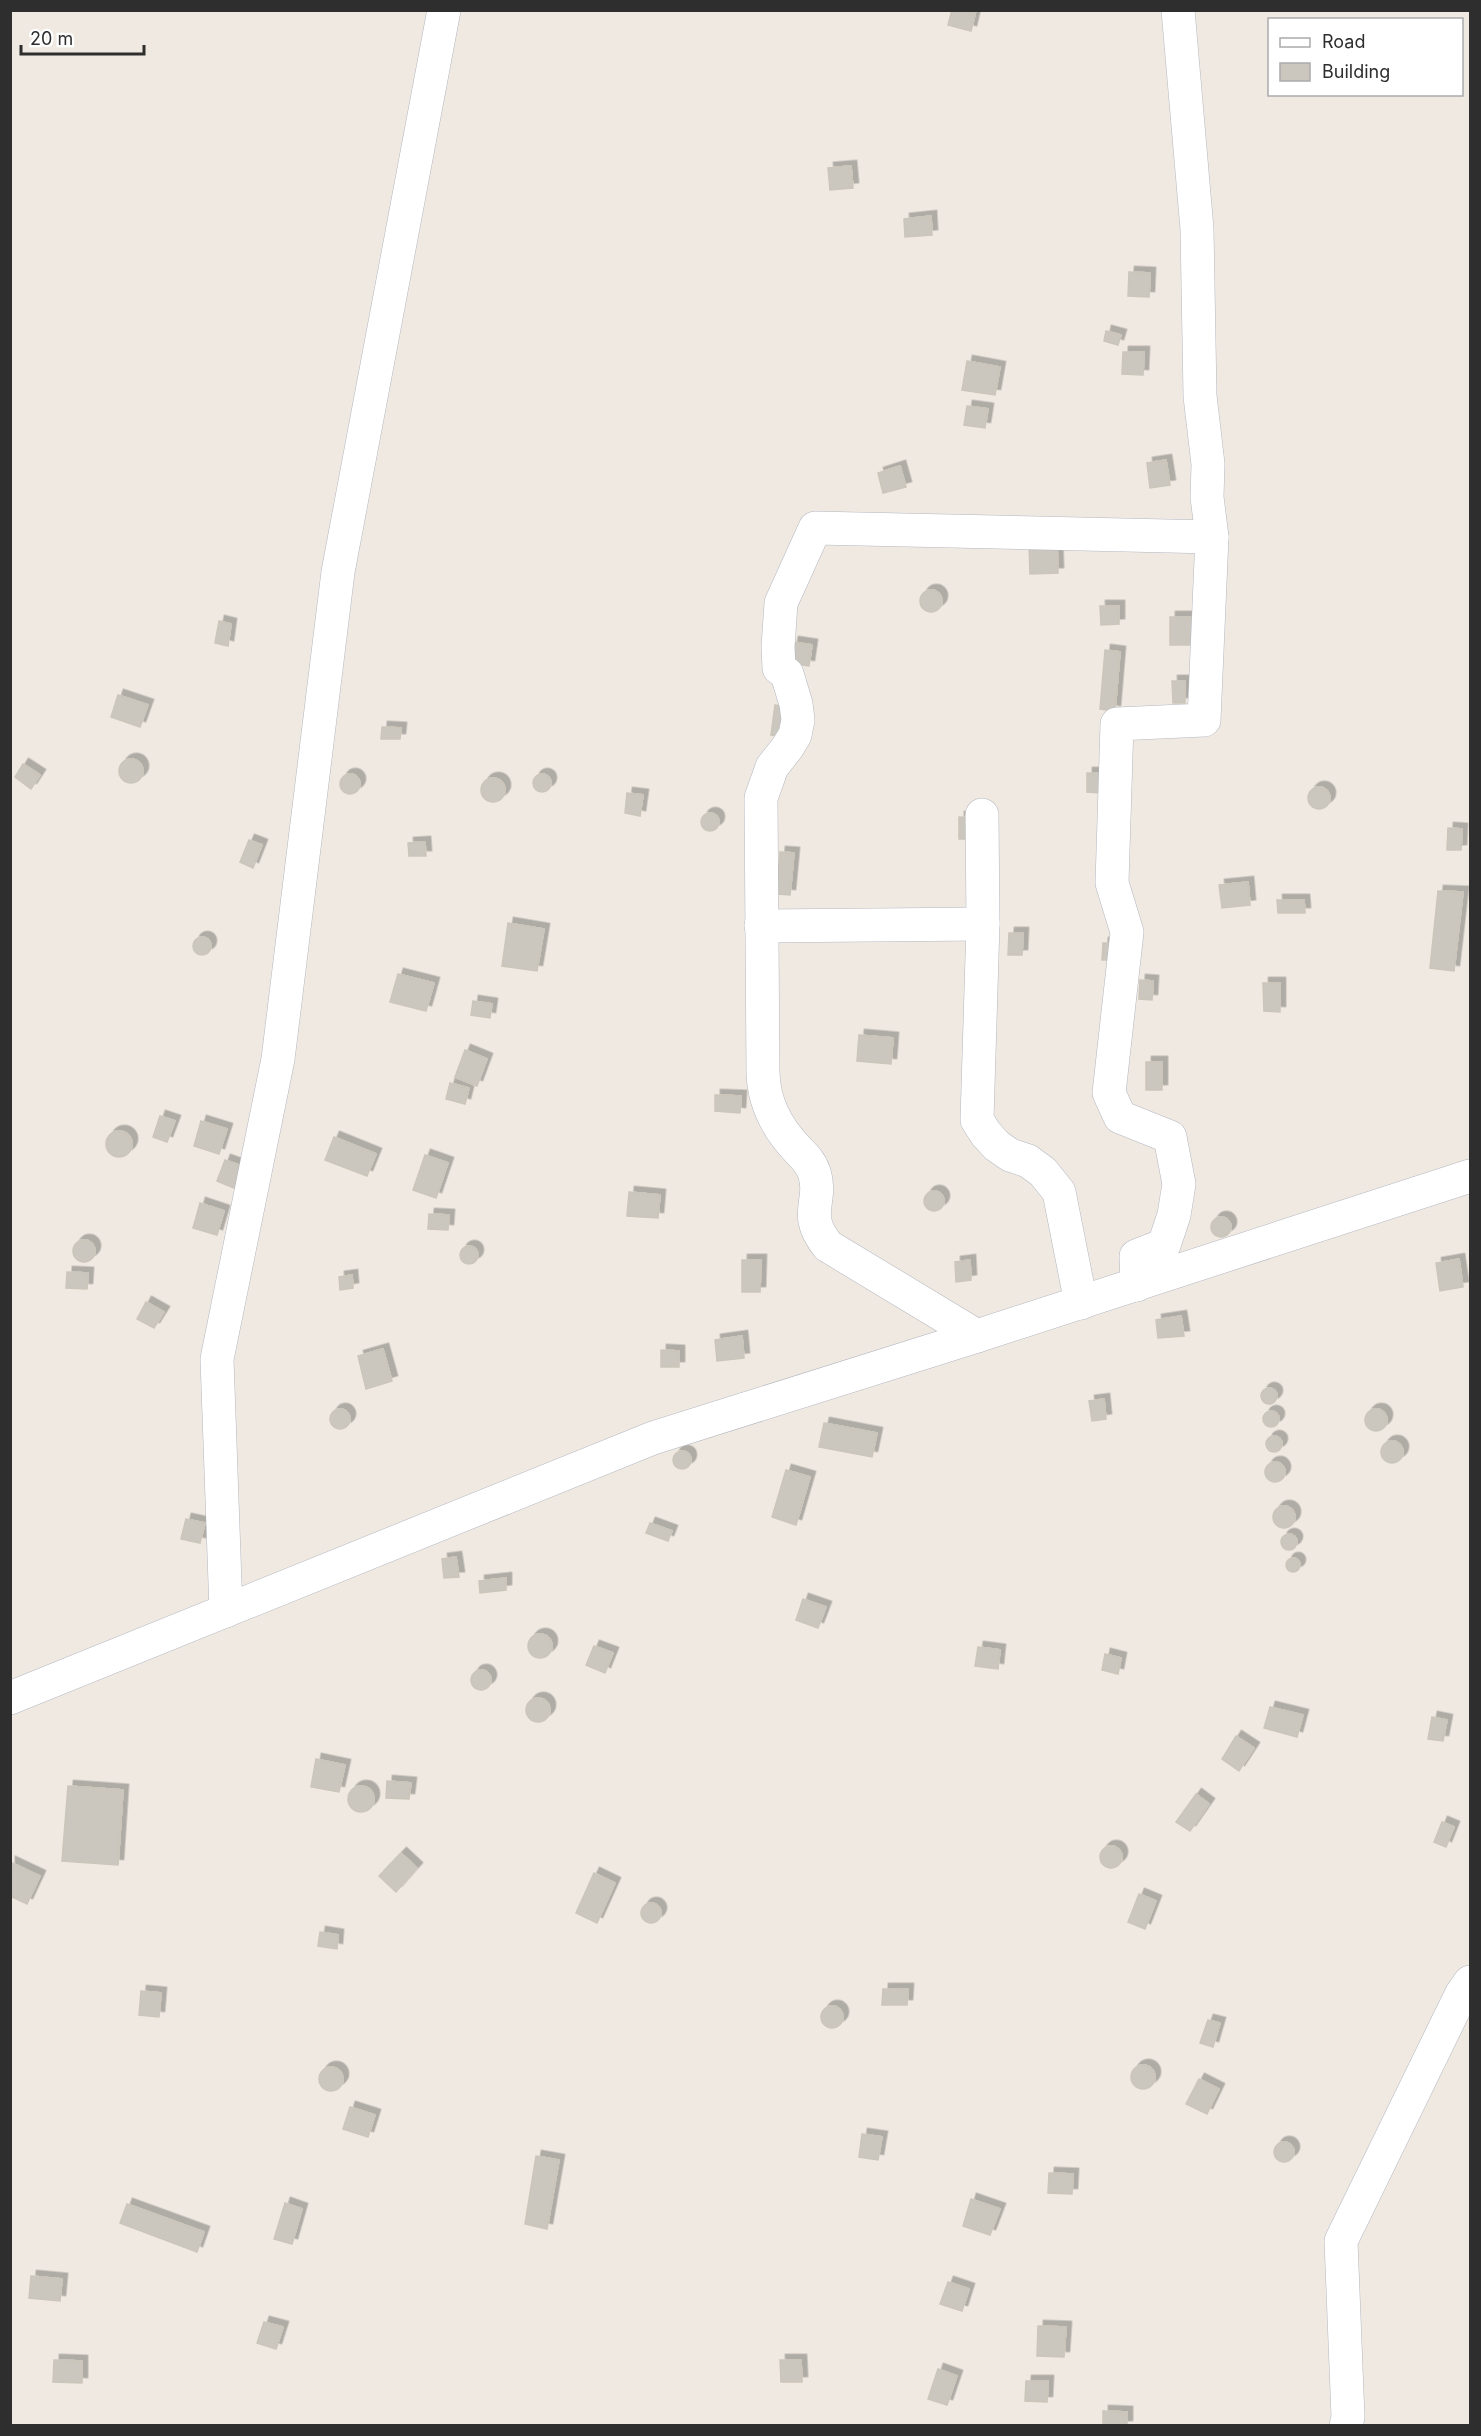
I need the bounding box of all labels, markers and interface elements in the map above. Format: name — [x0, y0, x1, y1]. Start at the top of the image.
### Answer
scale bar — [21, 18, 144, 56]
legend — [1268, 18, 1463, 96]
text: 20 m — [30, 28, 73, 49]
text: Road — [1322, 31, 1365, 52]
text: Building — [1322, 61, 1390, 82]

